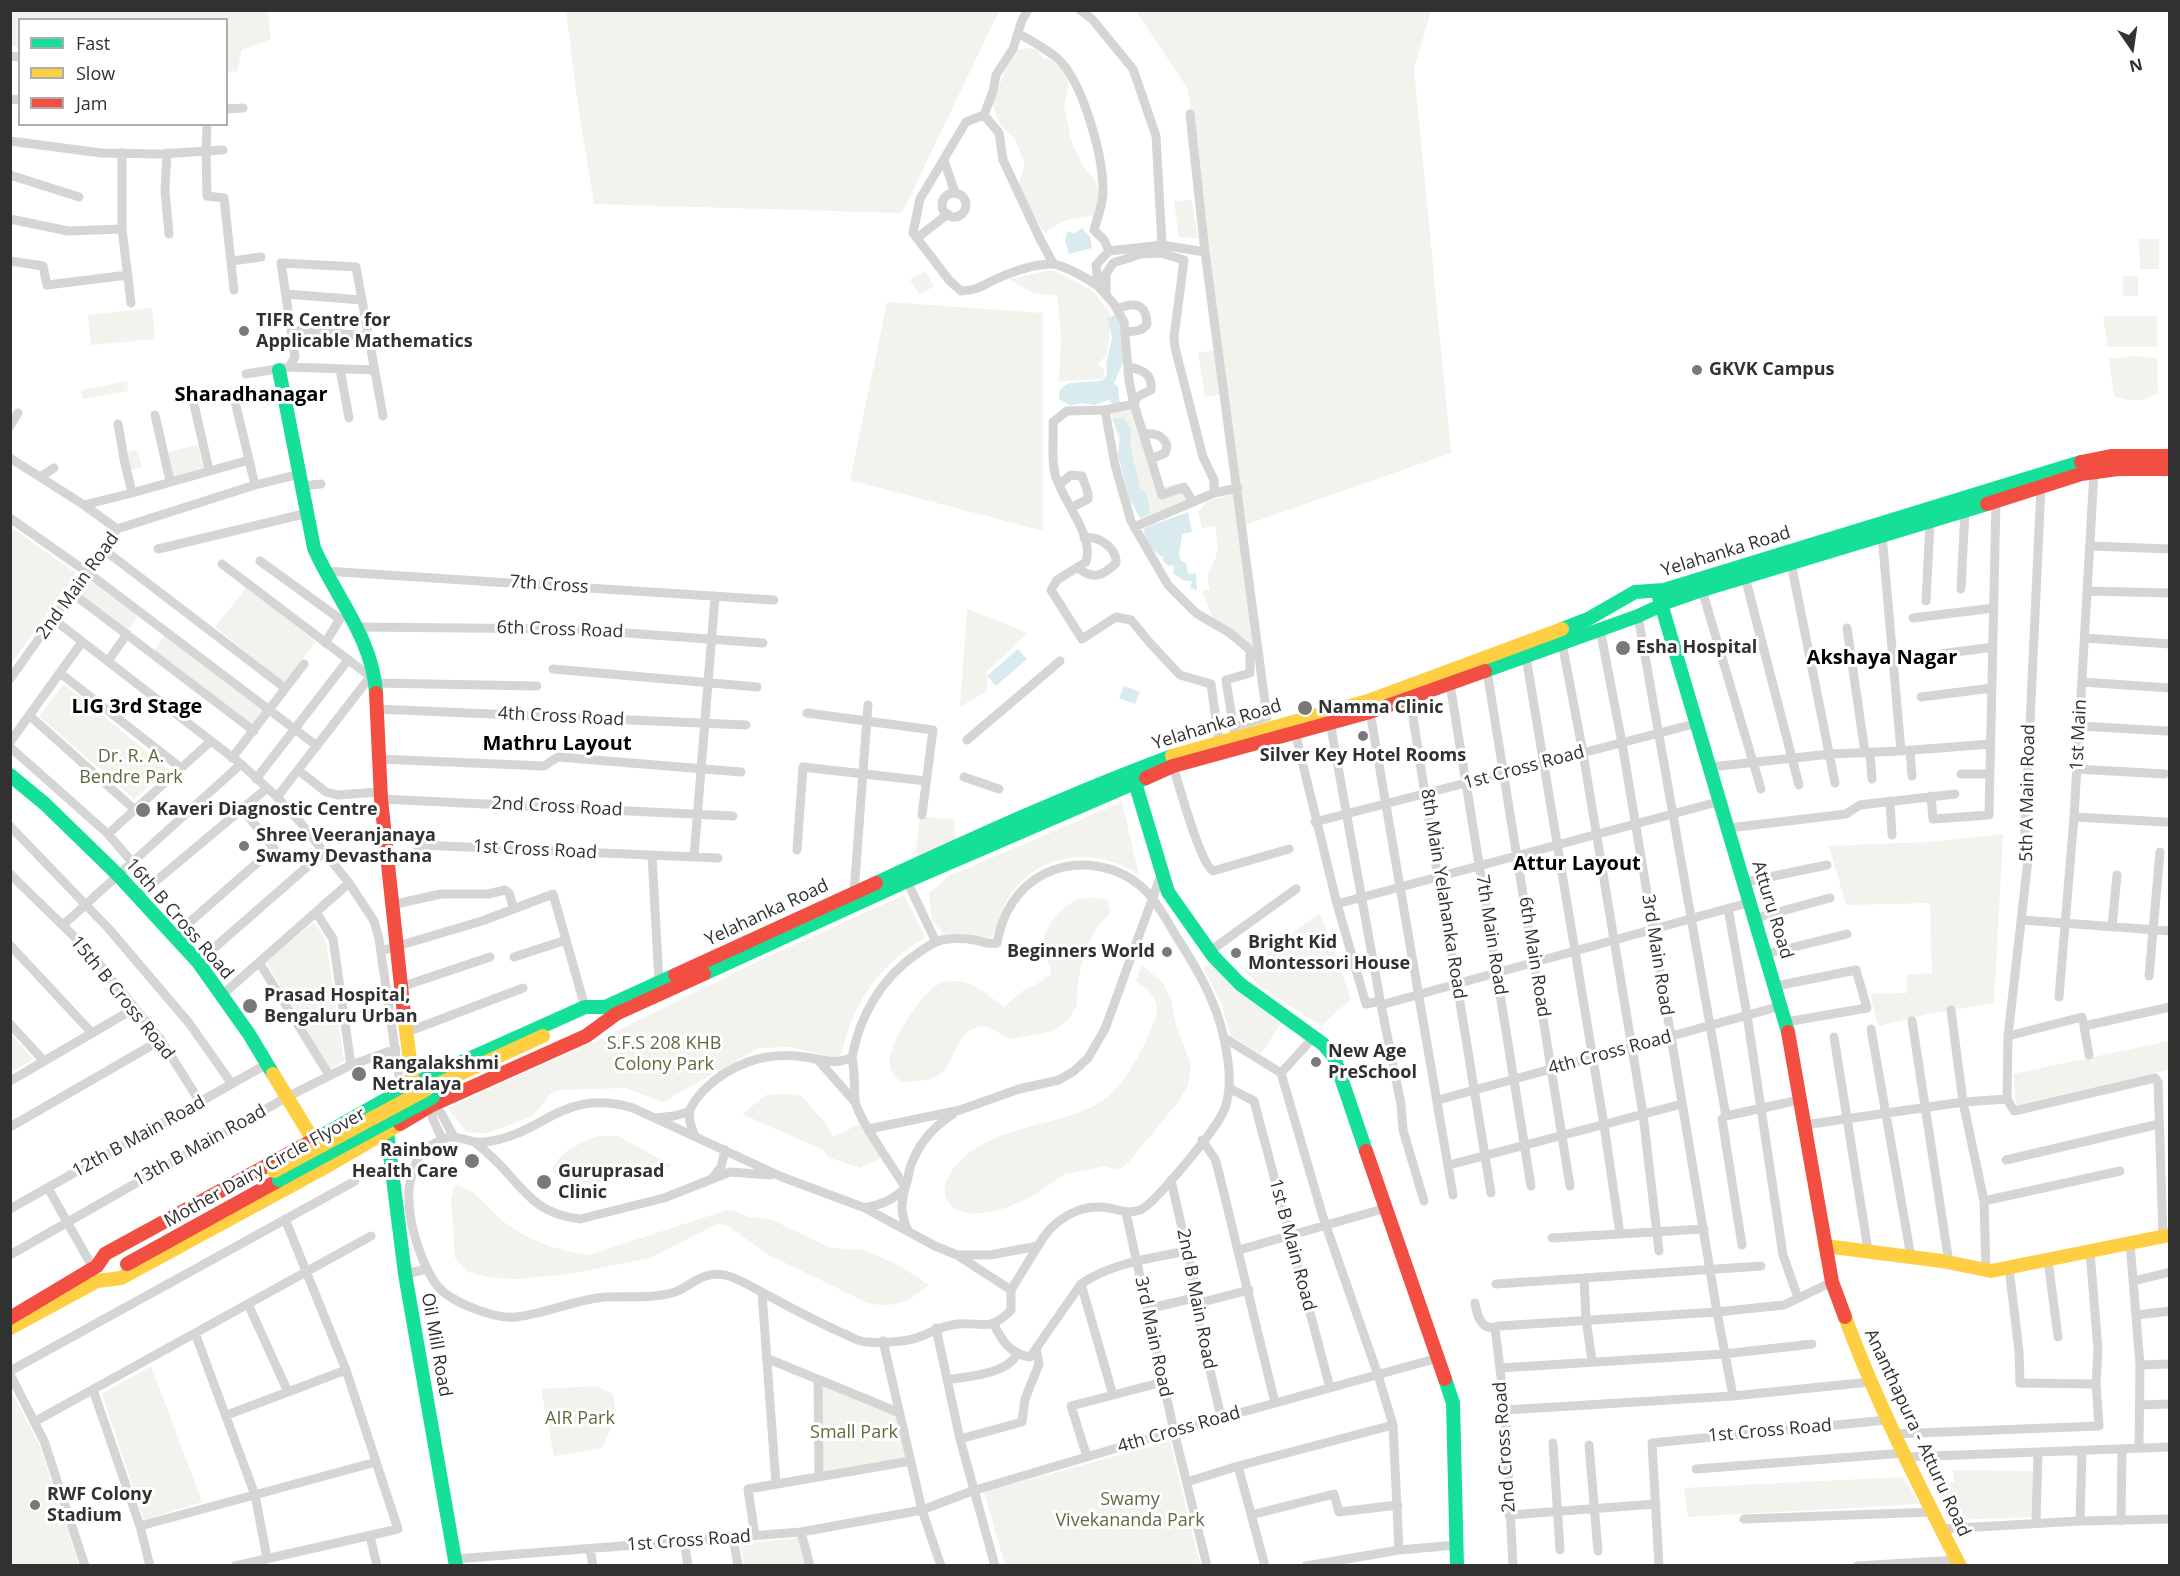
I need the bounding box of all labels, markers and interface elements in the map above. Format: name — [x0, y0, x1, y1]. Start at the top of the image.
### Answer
legend — [18, 18, 228, 126]
north arrow — [2102, 18, 2162, 78]
text: Fast — [76, 31, 110, 55]
text: N — [2127, 53, 2145, 78]
text: Slow — [76, 61, 115, 85]
text: Jam — [76, 91, 108, 115]
place label: TIFR Centre for Applicable Mathematics — [256, 310, 473, 352]
marker: TIFR Centre for Applicable Mathematics — [237, 324, 251, 338]
place label: GKVK Campus — [1709, 359, 1834, 381]
marker: GKVK Campus — [1690, 363, 1704, 377]
district label: Sharadhanagar — [175, 383, 327, 407]
street label: Yelahanka Road — [1659, 522, 1793, 582]
street label: 2nd Main Road — [32, 529, 124, 643]
street label: 7th Cross — [509, 571, 589, 599]
street label: 6th Cross Road — [496, 617, 624, 643]
place label: Esha Hospital — [1636, 637, 1757, 659]
marker: Esha Hospital — [1614, 639, 1632, 657]
district label: Akshaya Nagar — [1807, 646, 1957, 670]
district label: LIG 3rd Stage — [72, 695, 202, 719]
street label: Yelahanka Road — [1150, 695, 1284, 755]
place label: Namma Clinic — [1318, 697, 1443, 719]
marker: Namma Clinic — [1296, 699, 1314, 717]
street label: 1st Main — [2066, 699, 2092, 771]
street label: 4th Cross Road — [497, 703, 625, 731]
street label: 5th A Main Road — [2016, 724, 2040, 862]
marker: Silver Key Hotel Rooms — [1356, 729, 1370, 743]
district label: Mathru Layout — [482, 732, 632, 756]
street label: 1st Cross Road — [1461, 741, 1587, 795]
place label: Silver Key Hotel Rooms — [1260, 745, 1466, 767]
park label: Dr. R. A. Bendre Park — [79, 746, 183, 789]
street label: 8th Main Yelahanka Road — [1416, 787, 1470, 1001]
street label: 2nd Cross Road — [491, 793, 623, 821]
place label: Kaveri Diagnostic Centre — [156, 799, 378, 821]
marker: Kaveri Diagnostic Centre — [134, 801, 152, 819]
place label: Shree Veeranjanaya Swamy Devasthana — [256, 825, 436, 868]
street label: 1st Cross Road — [472, 836, 598, 864]
marker: Shree Veeranjanaya Swamy Devasthana — [237, 839, 251, 853]
district label: Attur Layout — [1513, 852, 1641, 876]
street label: 16th B Cross Road — [121, 854, 237, 984]
street label: Atturu Road — [1747, 858, 1797, 962]
street label: 7th Main Road — [1471, 873, 1511, 997]
street label: Yelahanka Road — [702, 875, 832, 951]
street label: 3rd Main Road — [1637, 893, 1677, 1017]
street label: 6th Main Road — [1514, 895, 1554, 1019]
street label: 15th B Cross Road — [65, 932, 179, 1064]
place label: Bright Kid Montessori House — [1248, 932, 1410, 974]
place label: Beginners World — [1007, 941, 1155, 963]
marker: Beginners World — [1160, 945, 1174, 959]
marker: Bright Kid Montessori House — [1229, 946, 1243, 960]
place label: Prasad Hospital, Bengaluru Urban — [264, 985, 417, 1028]
marker: Prasad Hospital, Bengaluru Urban — [241, 997, 259, 1015]
street label: 4th Cross Road — [1546, 1026, 1674, 1080]
park label: S.F.S 208 KHB Colony Park — [607, 1033, 721, 1076]
place label: New Age PreSchool — [1328, 1041, 1417, 1084]
place label: Rangalakshmi Netralaya — [372, 1053, 499, 1096]
marker: New Age PreSchool — [1309, 1055, 1323, 1069]
marker: Rangalakshmi Netralaya — [350, 1065, 368, 1083]
street label: 12th B Main Road — [69, 1092, 209, 1182]
street label: 13th B Main Road — [130, 1101, 270, 1191]
street label: Mother Dairy Circle Flyover — [161, 1104, 369, 1232]
place label: Rainbow Health Care — [352, 1140, 458, 1182]
marker: Rainbow Health Care — [463, 1152, 481, 1170]
place label: Guruprasad Clinic — [558, 1161, 665, 1204]
marker: Guruprasad Clinic — [535, 1173, 553, 1191]
street label: 1st B Main Road — [1264, 1177, 1320, 1313]
street label: 2nd B Main Road — [1172, 1227, 1220, 1371]
street label: 3rd Main Road — [1130, 1275, 1176, 1399]
street label: Oil Mill Road — [416, 1291, 456, 1399]
street label: Ananthapura - Atturu Road — [1859, 1326, 1975, 1540]
street label: 2nd Cross Road — [1490, 1381, 1520, 1513]
street label: 4th Cross Road — [1115, 1402, 1243, 1458]
park label: AIR Park — [545, 1408, 615, 1430]
street label: 1st Cross Road — [1707, 1415, 1833, 1447]
park label: Small Park — [810, 1422, 898, 1444]
place label: RWF Colony Stadium — [47, 1484, 152, 1526]
park label: Swamy Vivekananda Park — [1055, 1489, 1205, 1532]
marker: RWF Colony Stadium — [28, 1498, 42, 1512]
street label: 1st Cross Road — [626, 1526, 752, 1556]

